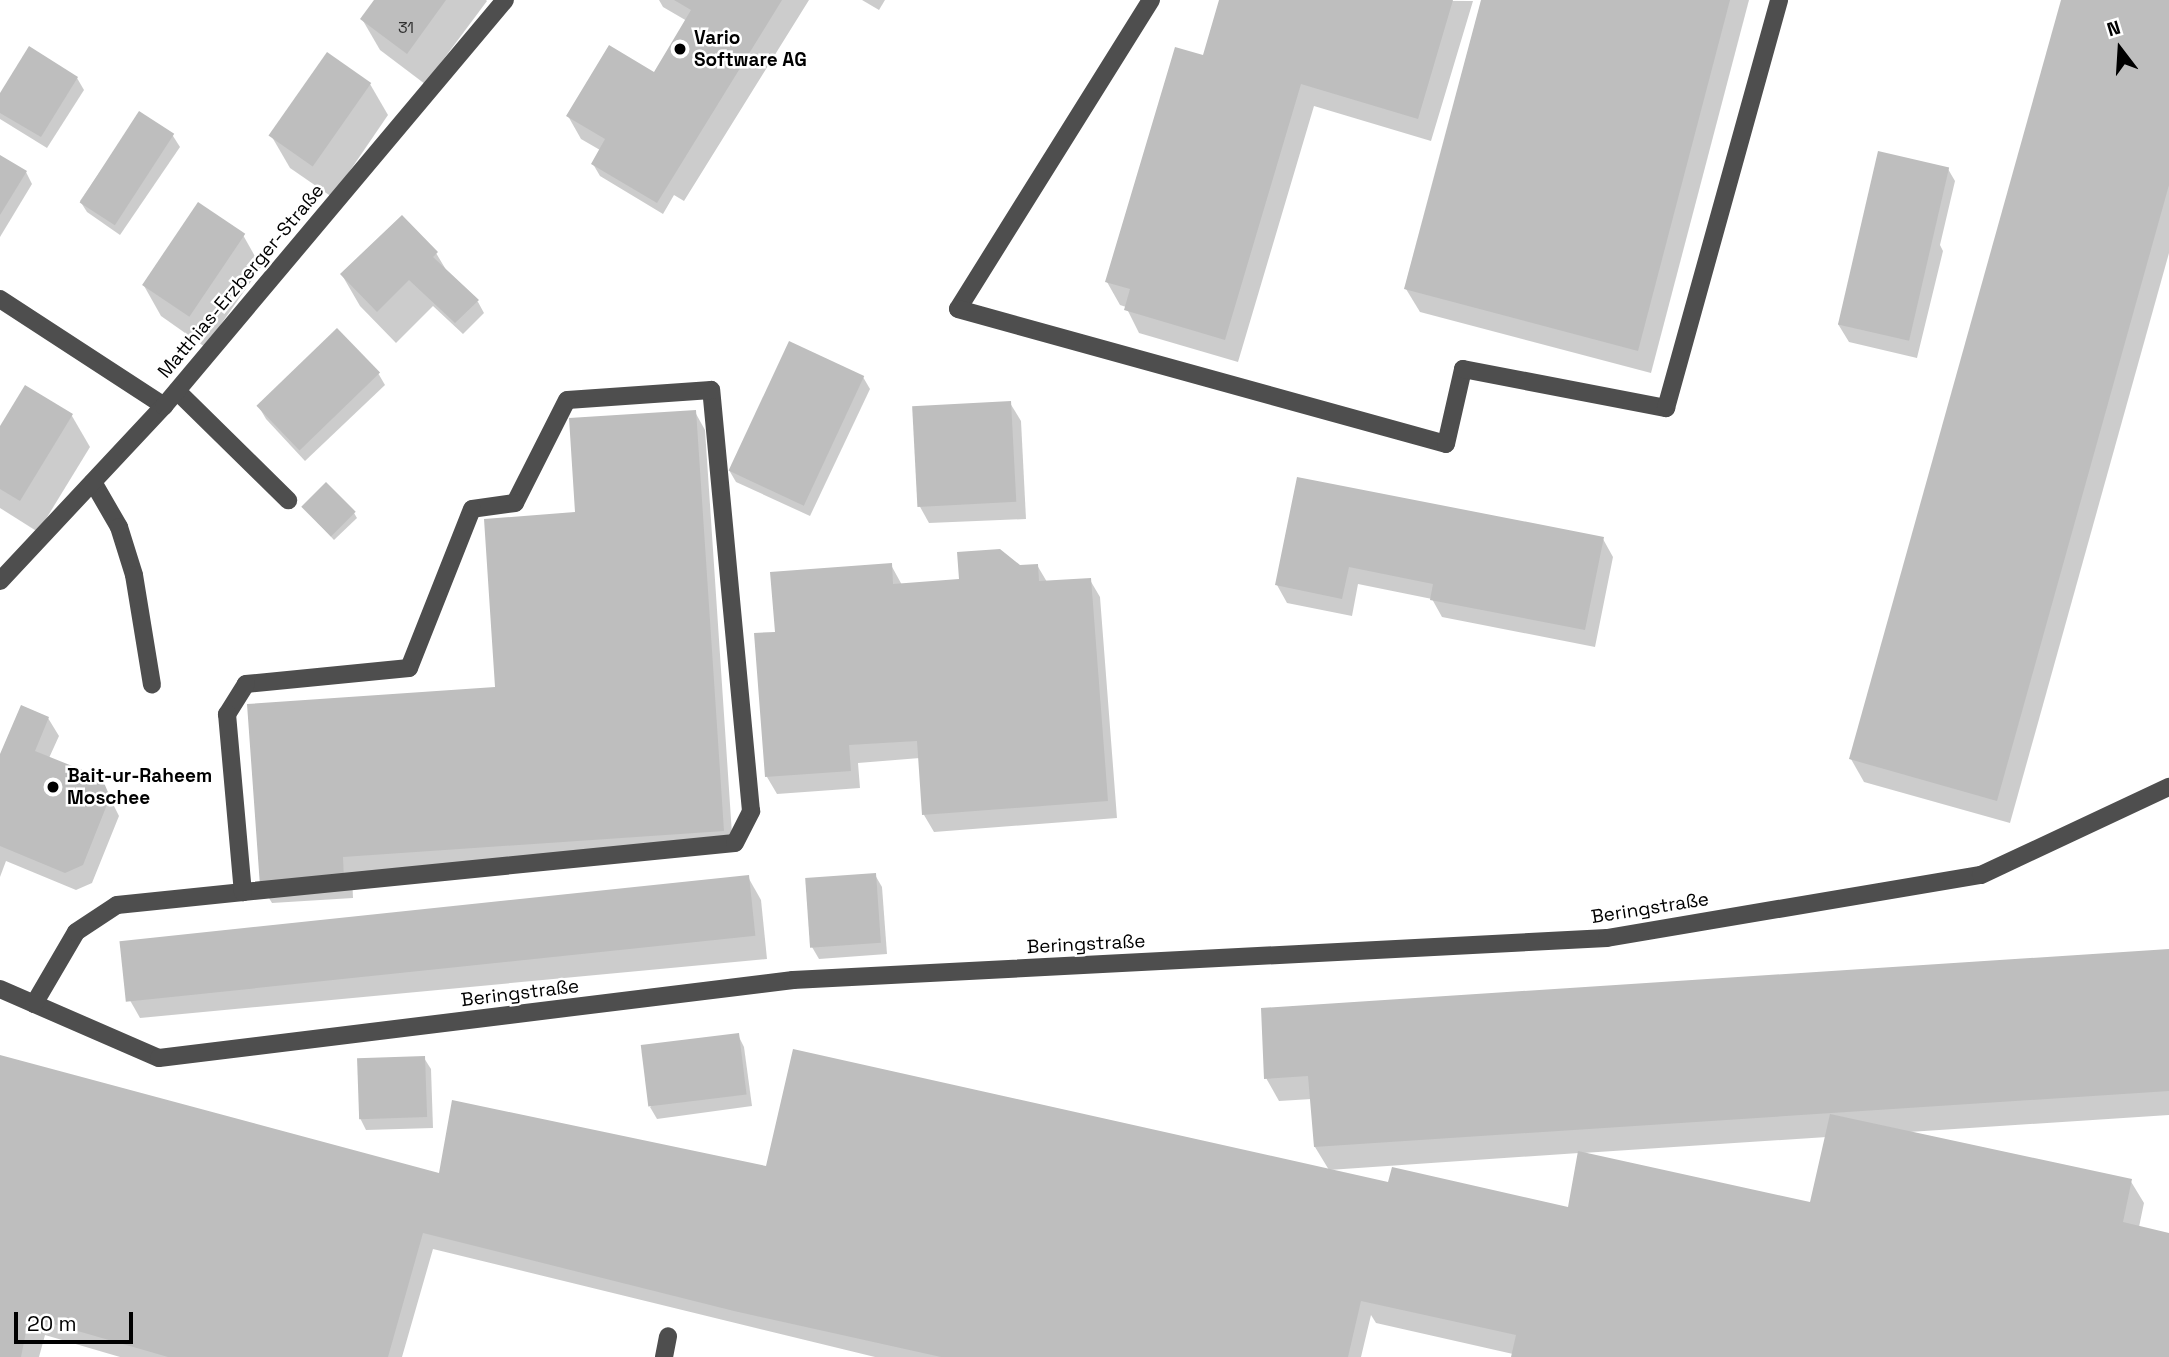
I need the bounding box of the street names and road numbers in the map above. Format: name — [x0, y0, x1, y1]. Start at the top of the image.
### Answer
street label: Matthias-Erzberger-Straße — [153, 179, 329, 383]
street label: Beringstraße — [1589, 887, 1711, 929]
street label: Beringstraße — [1026, 930, 1146, 958]
street label: Beringstraße — [460, 974, 580, 1012]

